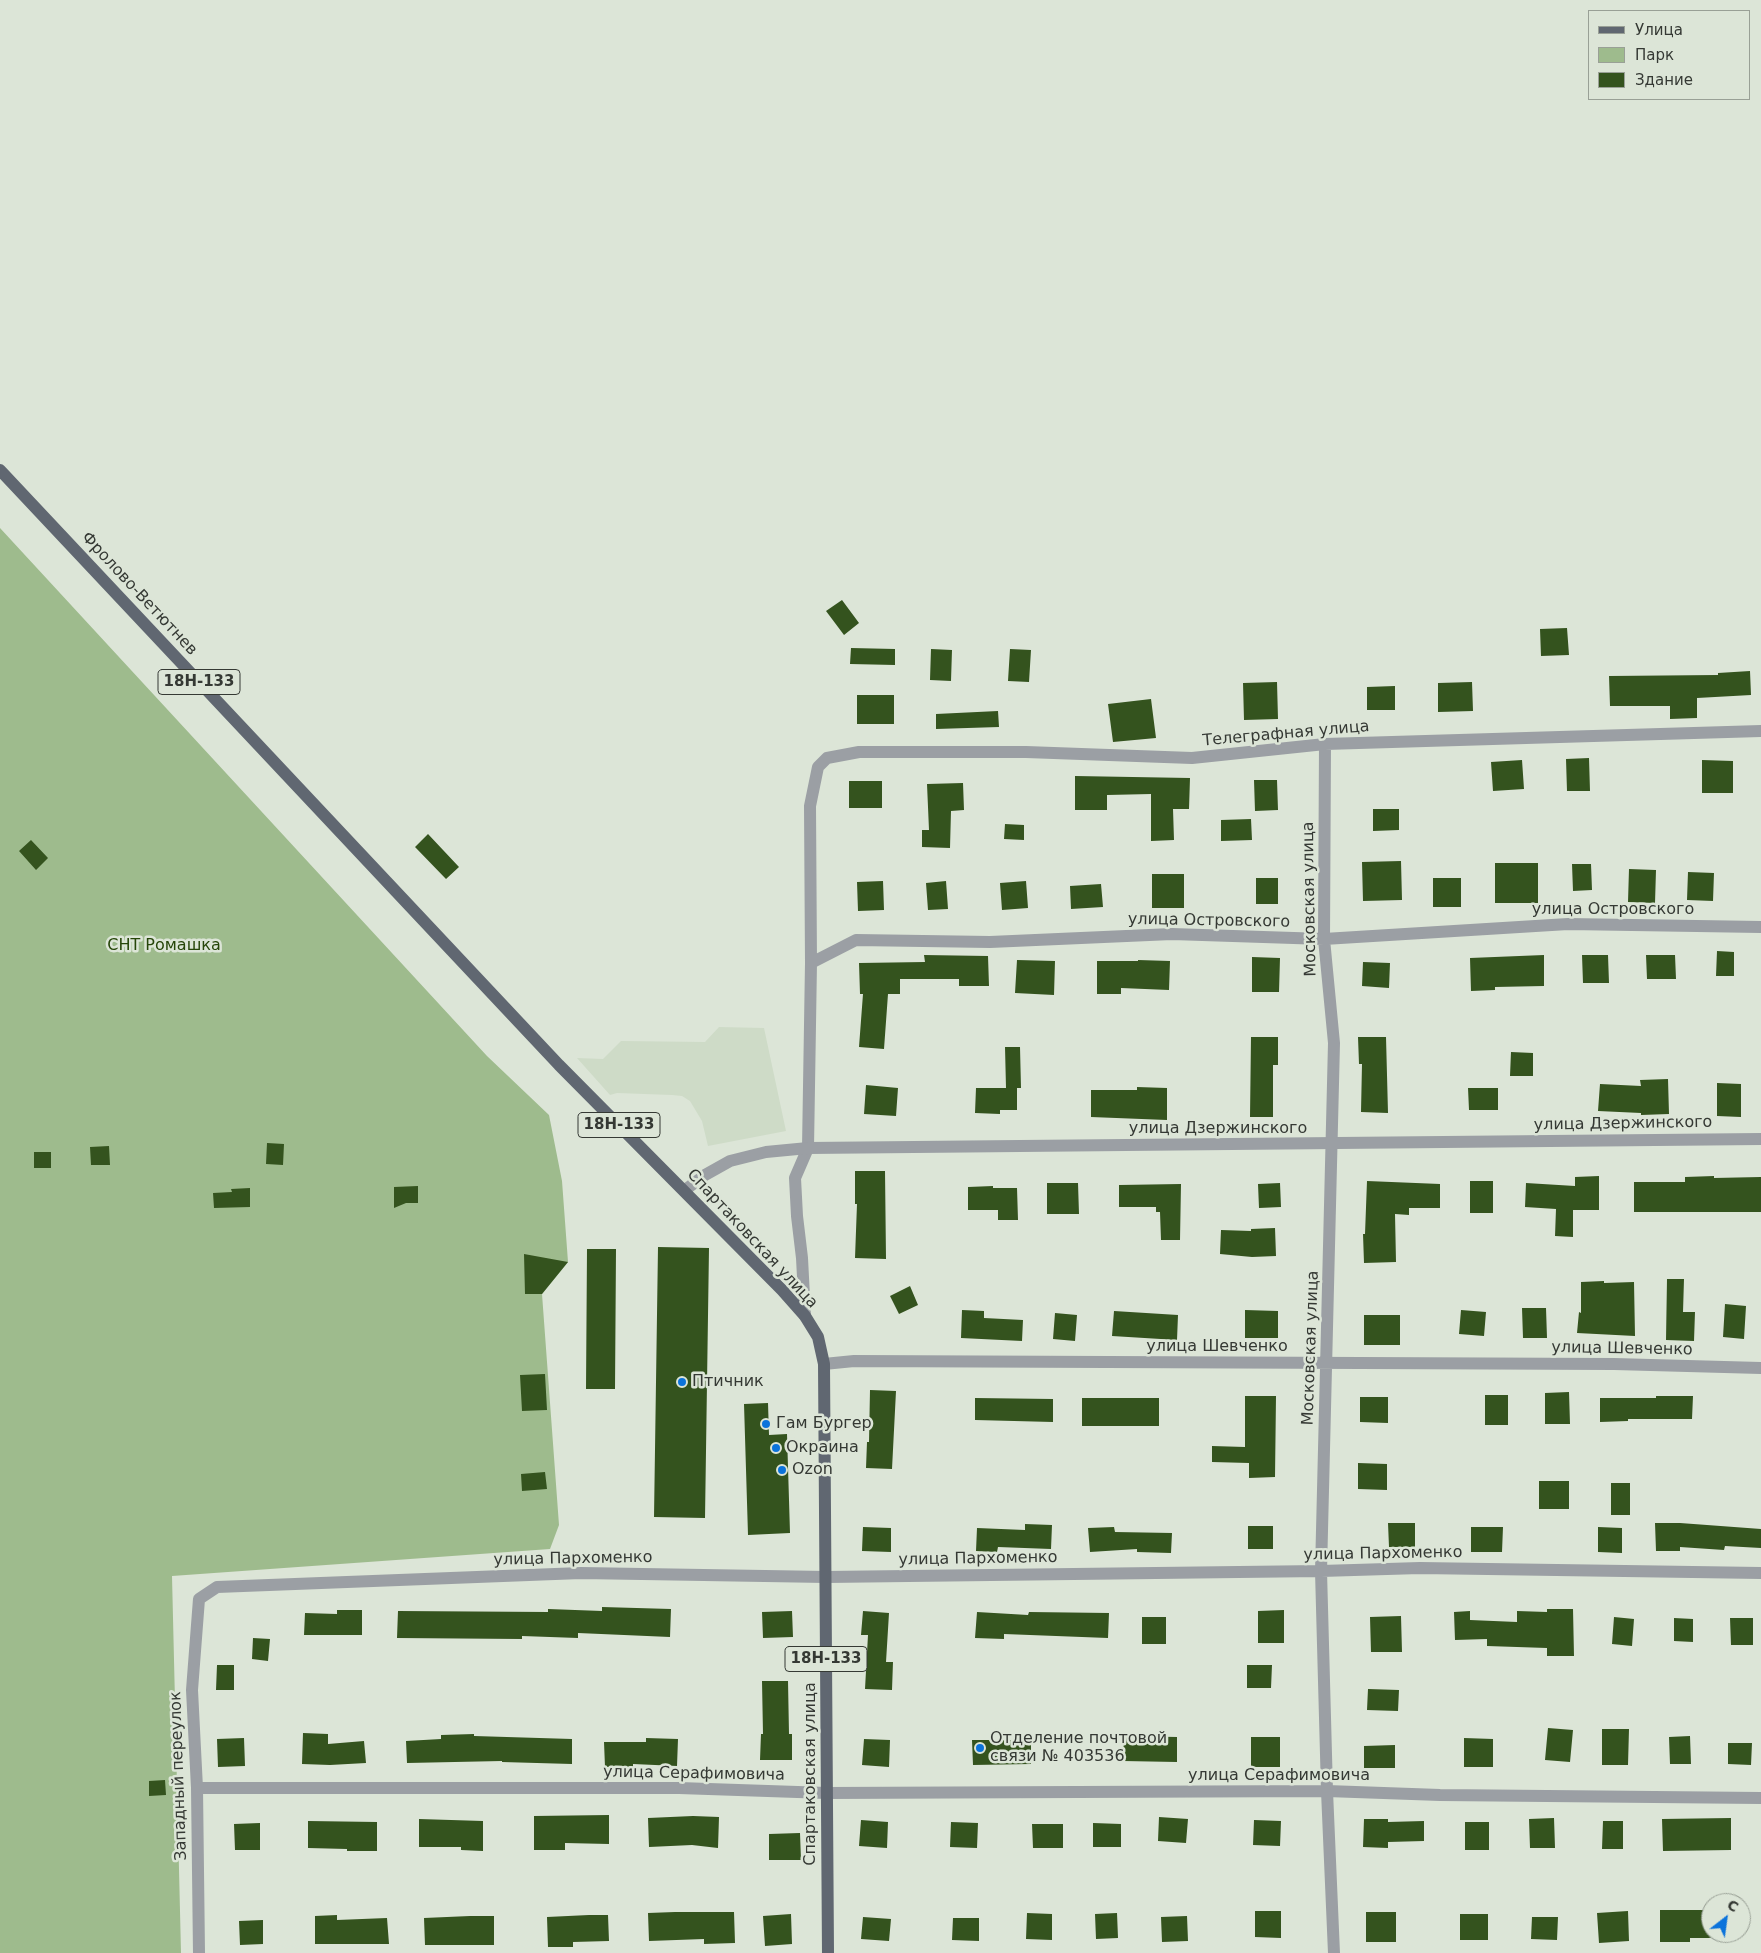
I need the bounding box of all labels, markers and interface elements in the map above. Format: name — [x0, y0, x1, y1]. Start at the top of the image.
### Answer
legend — [1588, 10, 1751, 100]
text: Улица — [1635, 21, 1683, 39]
text: Парк — [1635, 46, 1674, 64]
text: Здание — [1635, 71, 1693, 89]
street label: Фролово-Ветютнев — [77, 528, 201, 660]
road number: 18Н-133 — [158, 670, 240, 694]
street label: Телеграфная улица — [1202, 717, 1370, 751]
street label: Московская улица — [1299, 821, 1321, 977]
street label: улица Островского — [1532, 900, 1694, 920]
street label: улица Островского — [1128, 910, 1290, 932]
park label: СНТ Ромашка — [107, 936, 221, 956]
road number: 18Н-133 — [578, 1112, 660, 1138]
street label: улица Дзержинского — [1534, 1113, 1712, 1135]
street label: улица Дзержинского — [1129, 1119, 1307, 1139]
street label: Спартаковская улица — [682, 1165, 822, 1313]
street label: Московская улица — [1299, 1270, 1323, 1426]
street label: улица Шевченко — [1146, 1337, 1288, 1357]
street label: улица Шевченко — [1551, 1338, 1693, 1360]
place label: Птичник — [692, 1372, 764, 1392]
marker: Птичник — [676, 1376, 688, 1388]
place label: Гам Бургер — [776, 1414, 872, 1434]
marker: Гам Бургер — [760, 1418, 772, 1430]
place label: Окраина — [786, 1438, 859, 1458]
marker: Окраина — [770, 1442, 782, 1454]
place label: Ozon — [792, 1460, 833, 1480]
marker: Ozon — [776, 1464, 788, 1476]
street label: улица Пархоменко — [1303, 1543, 1463, 1565]
street label: улица Пархоменко — [493, 1548, 653, 1570]
street label: улица Пархоменко — [898, 1548, 1058, 1570]
road number: 18Н-133 — [785, 1646, 867, 1672]
street label: Спартаковская улица — [801, 1682, 821, 1866]
street label: Западный переулок — [166, 1691, 192, 1861]
place label: Отделение почтовой связи № 403536 — [990, 1729, 1167, 1767]
marker: Отделение почтовой связи № 403536 — [974, 1742, 986, 1754]
street label: улица Серафимовича — [603, 1763, 785, 1785]
street label: улица Серафимовича — [1188, 1766, 1370, 1786]
north arrow — [1701, 1893, 1751, 1943]
text: С — [1725, 1896, 1741, 1915]

